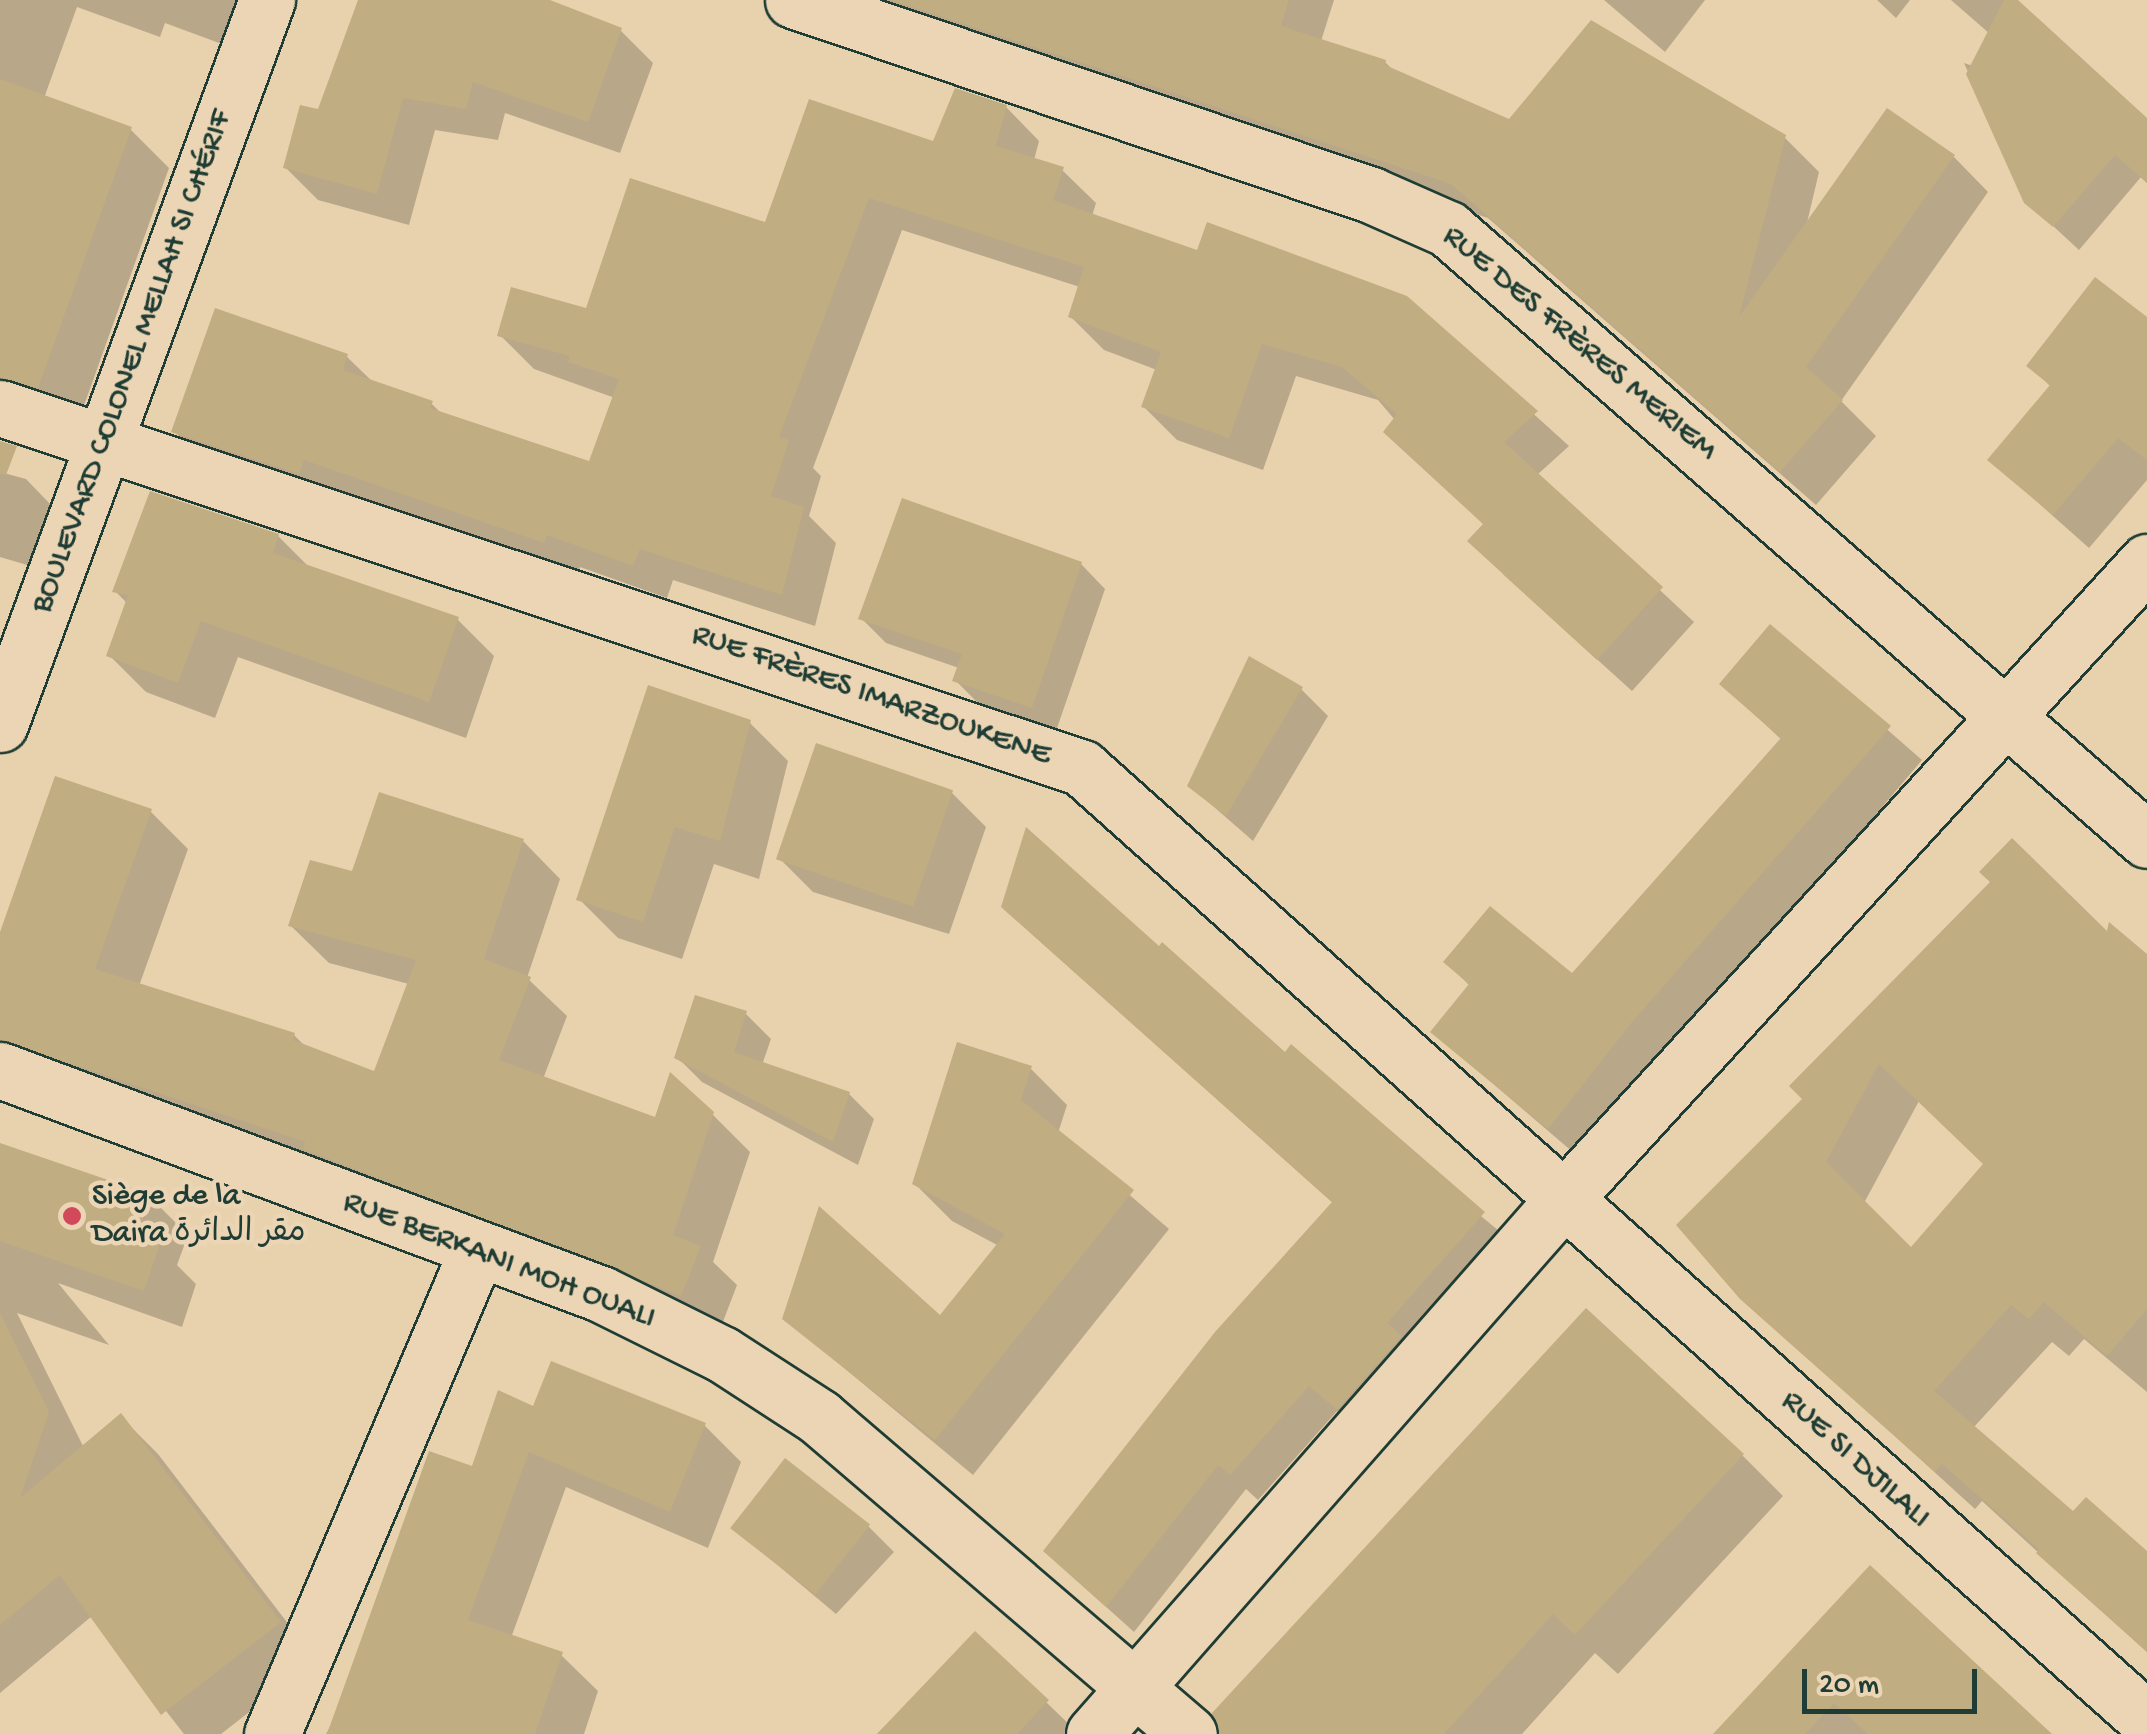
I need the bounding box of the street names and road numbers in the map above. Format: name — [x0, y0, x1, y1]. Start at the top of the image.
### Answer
street label: BOULEVARD COLONEL MELLAH SI CHÉRIF — [24, 105, 242, 619]
street label: RUE DES FRÈRES MERIEM — [1434, 218, 1724, 470]
street label: RUE FRÈRES IMARZOUKENE — [686, 616, 1056, 776]
street label: RUE BERKANI MOH OUALI — [337, 1184, 661, 1338]
street label: RUE SI DJILALI — [1772, 1383, 1938, 1537]

